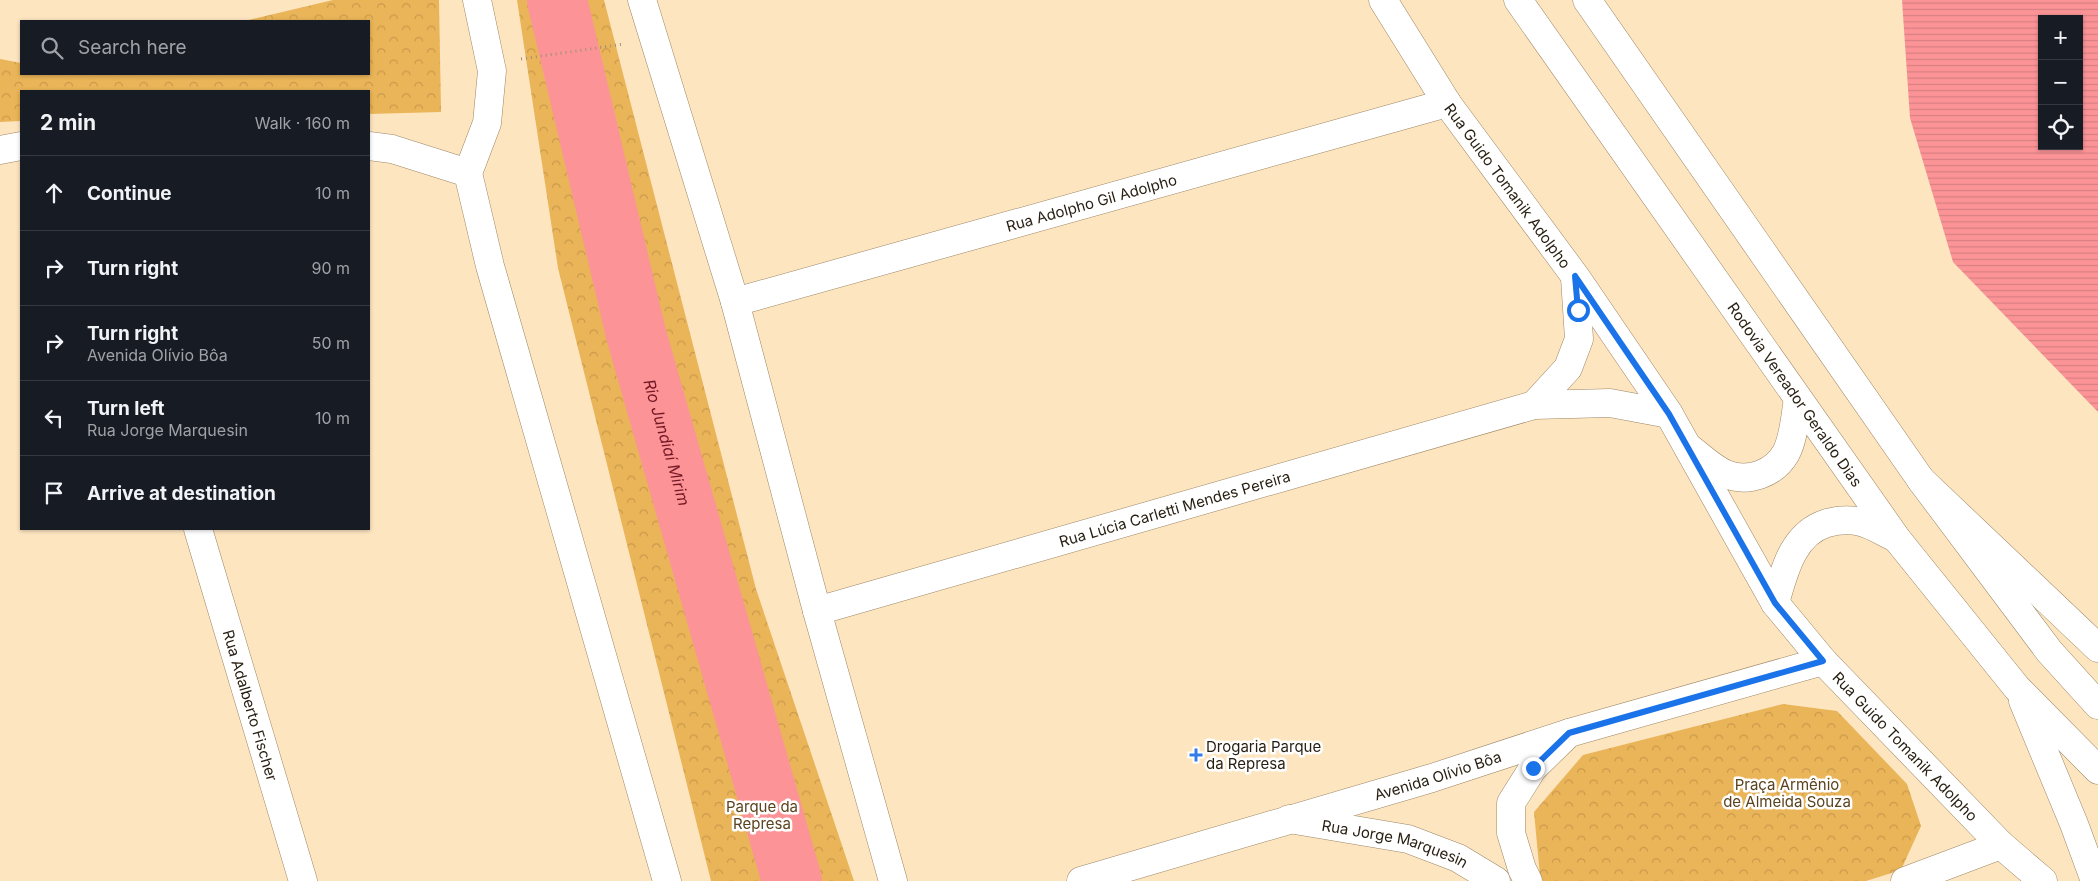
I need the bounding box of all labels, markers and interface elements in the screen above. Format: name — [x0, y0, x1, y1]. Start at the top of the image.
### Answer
map controls — [2038, 15, 2083, 150]
button: + — [2038, 15, 2083, 60]
search box — [20, 20, 370, 75]
icon: search — [38, 34, 66, 62]
text: Search here — [78, 36, 187, 59]
button: − — [2038, 60, 2083, 105]
street label: Rua Guido Tomanik Adolpho — [1441, 99, 1575, 272]
button: locate — [2038, 105, 2083, 150]
text: 2 min — [40, 110, 96, 135]
text: Walk · 160 m — [255, 113, 350, 133]
street label: Rua Adolpho Gil Adolpho — [1004, 169, 1179, 235]
icon: ahead — [40, 179, 68, 207]
text: Continue — [87, 182, 172, 205]
text: 10 m — [315, 183, 350, 203]
icon: right — [40, 254, 68, 282]
text: Turn right — [87, 257, 178, 280]
text: 90 m — [311, 258, 350, 278]
street label: Rodovia Vereador Geraldo Dias — [1724, 298, 1867, 490]
route start — [1567, 299, 1590, 322]
text: Turn right — [87, 322, 178, 345]
icon: right — [40, 329, 68, 357]
text: 50 m — [312, 333, 350, 353]
text: Avenida Olívio Bôa — [87, 345, 228, 365]
water label: Rio Jundiaí Mirim — [639, 377, 694, 508]
text: Turn left — [87, 397, 165, 420]
icon: left — [40, 404, 68, 432]
text: 10 m — [315, 408, 350, 428]
text: Rua Jorge Marquesin — [87, 420, 248, 440]
street label: Rua Lúcia Carletti Mendes Pereira — [1057, 466, 1292, 551]
icon: arrive — [40, 479, 68, 507]
text: Arrive at destination — [87, 482, 276, 505]
street label: Rua Adalberto Fischer — [219, 627, 282, 784]
street label: Rua Guido Tomanik Adolpho — [1829, 668, 1982, 825]
place label: Drogaria Parque da Represa — [1206, 737, 1321, 773]
street label: Avenida Olívio Bôa — [1372, 746, 1504, 804]
marker: Drogaria Parque da Represa — [1190, 749, 1202, 761]
route end — [1522, 757, 1545, 780]
park label: Praça Armênio de Almeida Souza — [1723, 775, 1851, 811]
park label: Parque da Represa — [726, 797, 798, 833]
street label: Rua Jorge Marquesin — [1320, 815, 1472, 871]

